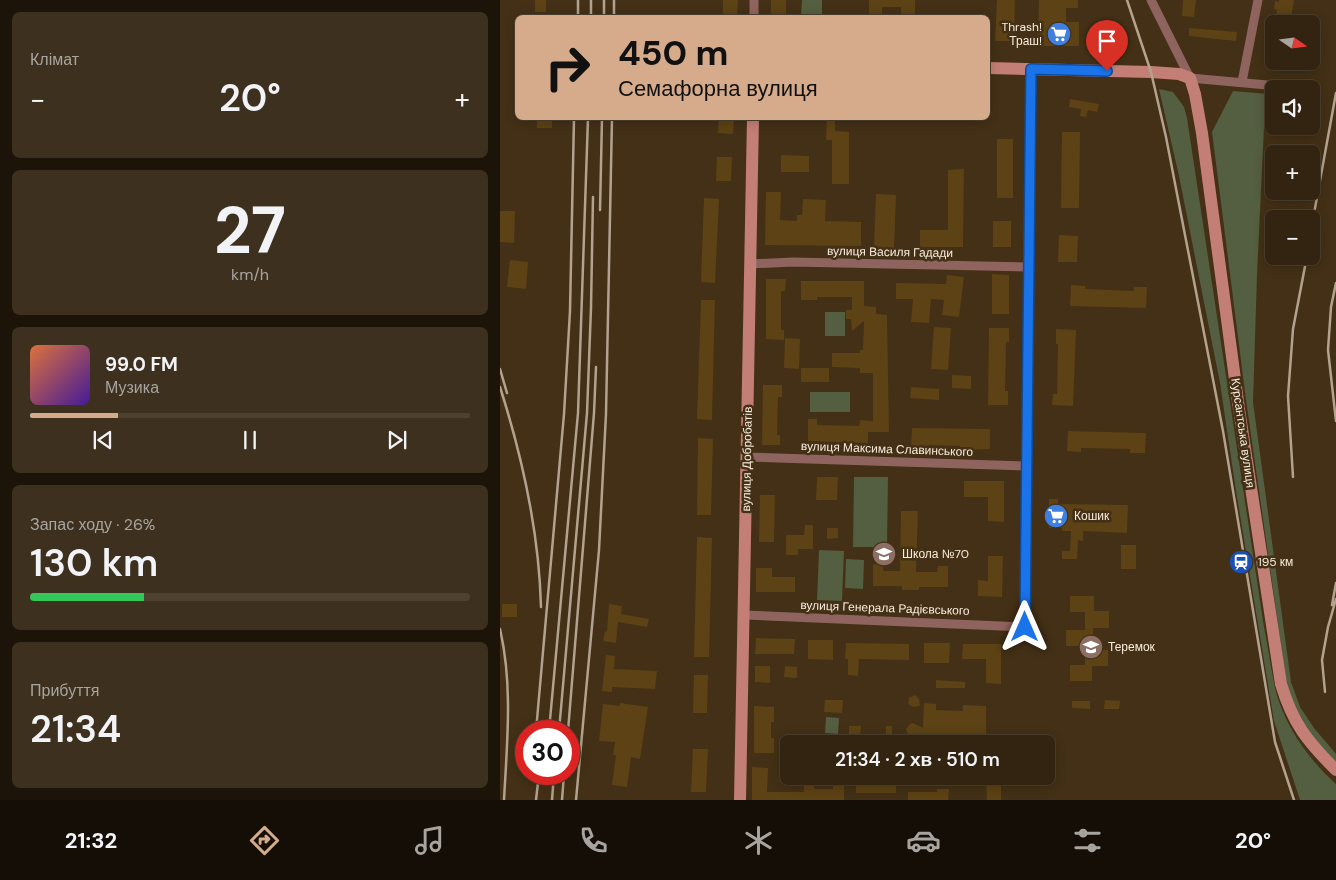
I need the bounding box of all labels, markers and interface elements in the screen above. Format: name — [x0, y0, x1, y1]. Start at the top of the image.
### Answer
north arrow — [1265, 15, 1320, 70]
map controls — [1265, 15, 1320, 265]
place label: Thrash! Траш! — [1001, 19, 1042, 49]
pin — [1086, 20, 1128, 71]
supermarket icon: Thrash! Траш! — [1046, 21, 1072, 47]
icon: arrive — [1093, 27, 1121, 55]
text: 450 m — [618, 30, 728, 76]
icon: right — [535, 35, 600, 100]
text: Клімат — [30, 49, 79, 70]
text: 20° — [219, 73, 281, 123]
text: Семафорна вулиця — [618, 74, 818, 103]
button: sound — [1265, 80, 1320, 135]
text: − — [30, 81, 45, 118]
text: + — [455, 81, 470, 118]
button: + — [1265, 145, 1320, 200]
text: 27 — [214, 189, 286, 273]
button: − — [1265, 210, 1320, 265]
street label: вулиця Василя Гадади — [827, 243, 953, 261]
text: km/h — [231, 264, 269, 285]
text: 99.0 FM — [105, 352, 178, 377]
text: Музика — [105, 377, 159, 398]
street label: Курсантська вулиця — [1227, 377, 1259, 489]
street label: вулиця Добробатів — [738, 406, 756, 512]
icon: previous — [89, 426, 117, 454]
icon: pause — [236, 426, 264, 454]
icon: next — [383, 426, 411, 454]
street label: вулиця Максима Славинського — [801, 438, 974, 460]
supermarket icon: Кошик — [1043, 503, 1069, 529]
place label: Кошик — [1074, 508, 1110, 524]
text: Запас ходу · 26% — [30, 514, 155, 535]
text: 130 km — [30, 538, 158, 588]
school or university icon: Школа №70 — [871, 541, 897, 567]
place label: Школа №70 — [902, 546, 969, 562]
station icon: 195 км — [1228, 549, 1254, 575]
place label: 195 км — [1258, 554, 1293, 570]
street label: вулиця Генерала Радієвського — [800, 597, 970, 619]
position arrow — [998, 600, 1050, 652]
school or university icon: Теремок — [1078, 634, 1104, 660]
place label: Теремок — [1108, 639, 1156, 655]
text: Прибуття — [30, 680, 99, 701]
text: 21:34 — [30, 704, 121, 754]
speed limit sign: 30 — [515, 720, 580, 785]
text: 21:34 · 2 хв · 510 m — [835, 747, 1000, 772]
icon: directions — [247, 823, 282, 858]
icon: music — [412, 823, 447, 858]
icon: phone — [576, 823, 611, 858]
icon: climate — [741, 823, 776, 858]
icon: car — [906, 823, 941, 858]
icon: filters — [1070, 823, 1105, 858]
text: 21:32 — [65, 826, 117, 855]
text: 20° — [1235, 826, 1271, 855]

